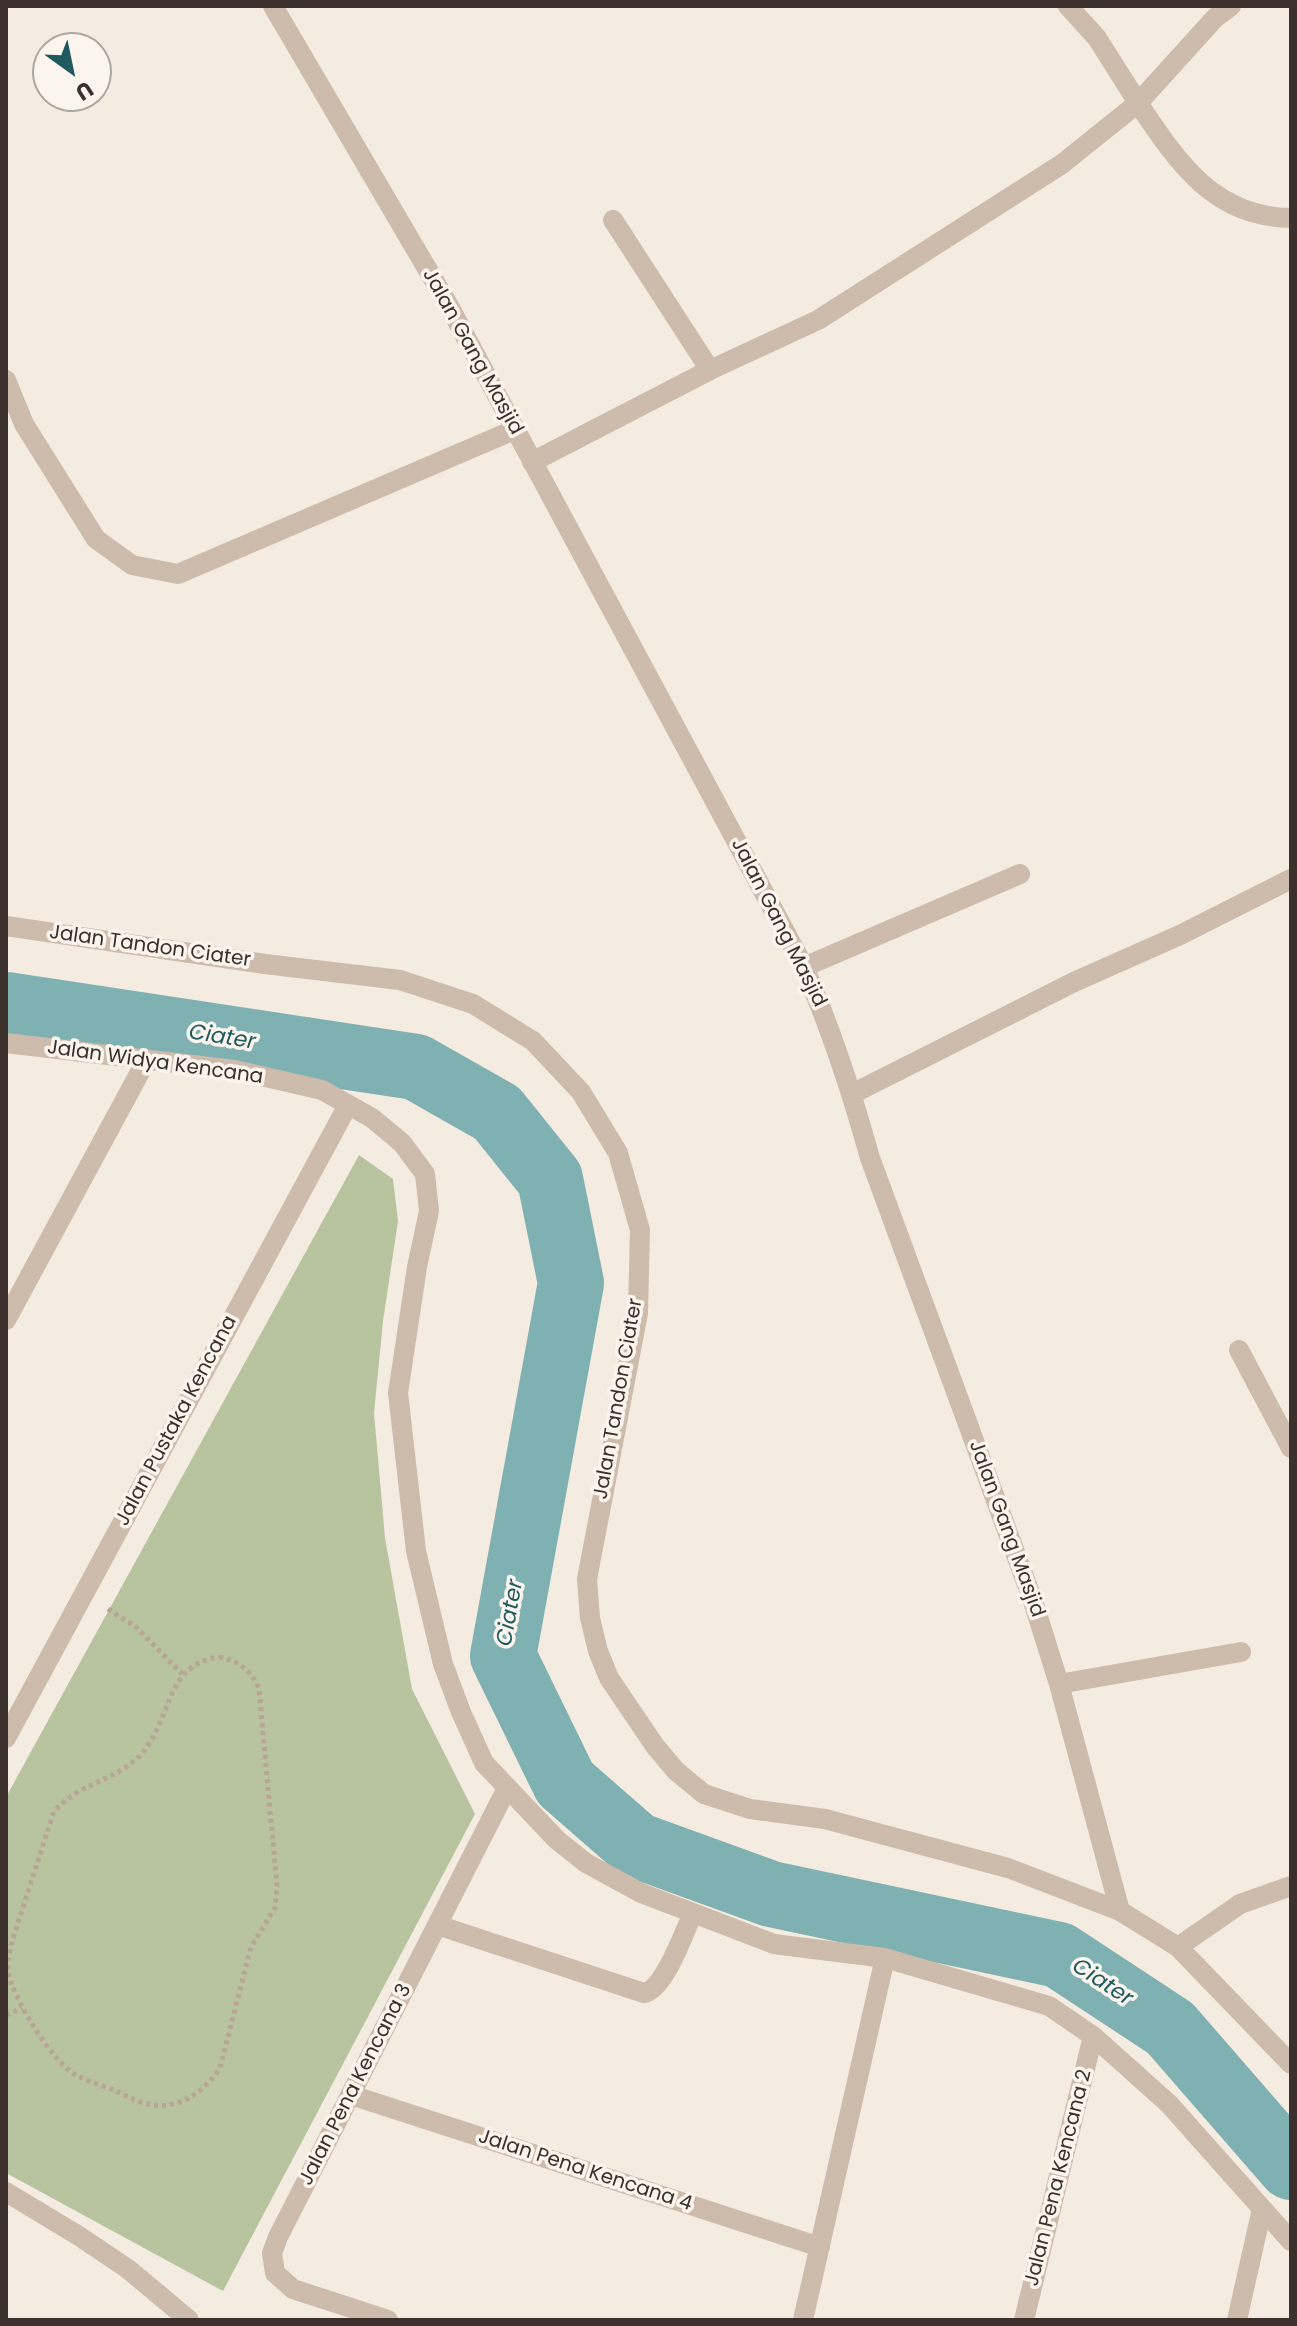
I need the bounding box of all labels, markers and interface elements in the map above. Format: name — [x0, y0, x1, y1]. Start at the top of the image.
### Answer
north arrow — [32, 32, 112, 112]
text: U — [69, 74, 99, 108]
street label: Jalan Gang Masjid — [416, 265, 528, 439]
street label: Jalan Gang Masjid — [725, 835, 831, 1011]
street label: Jalan Tandon Ciater — [48, 921, 252, 973]
water label: Ciater — [187, 1020, 257, 1056]
street label: Jalan Widya Kencana — [45, 1036, 265, 1090]
street label: Jalan Tandon Ciater — [590, 1297, 648, 1501]
street label: Jalan Pustaka Kencana — [111, 1312, 243, 1530]
street label: Jalan Gang Masjid — [963, 1437, 1049, 1621]
water label: Ciater — [492, 1578, 530, 1648]
water label: Ciater — [1067, 1954, 1137, 2012]
street label: Jalan Pena Kencana 3 — [295, 1980, 417, 2190]
street label: Jalan Pena Kencana 2 — [1020, 2067, 1098, 2289]
street label: Jalan Pena Kencana 4 — [475, 2125, 695, 2217]

